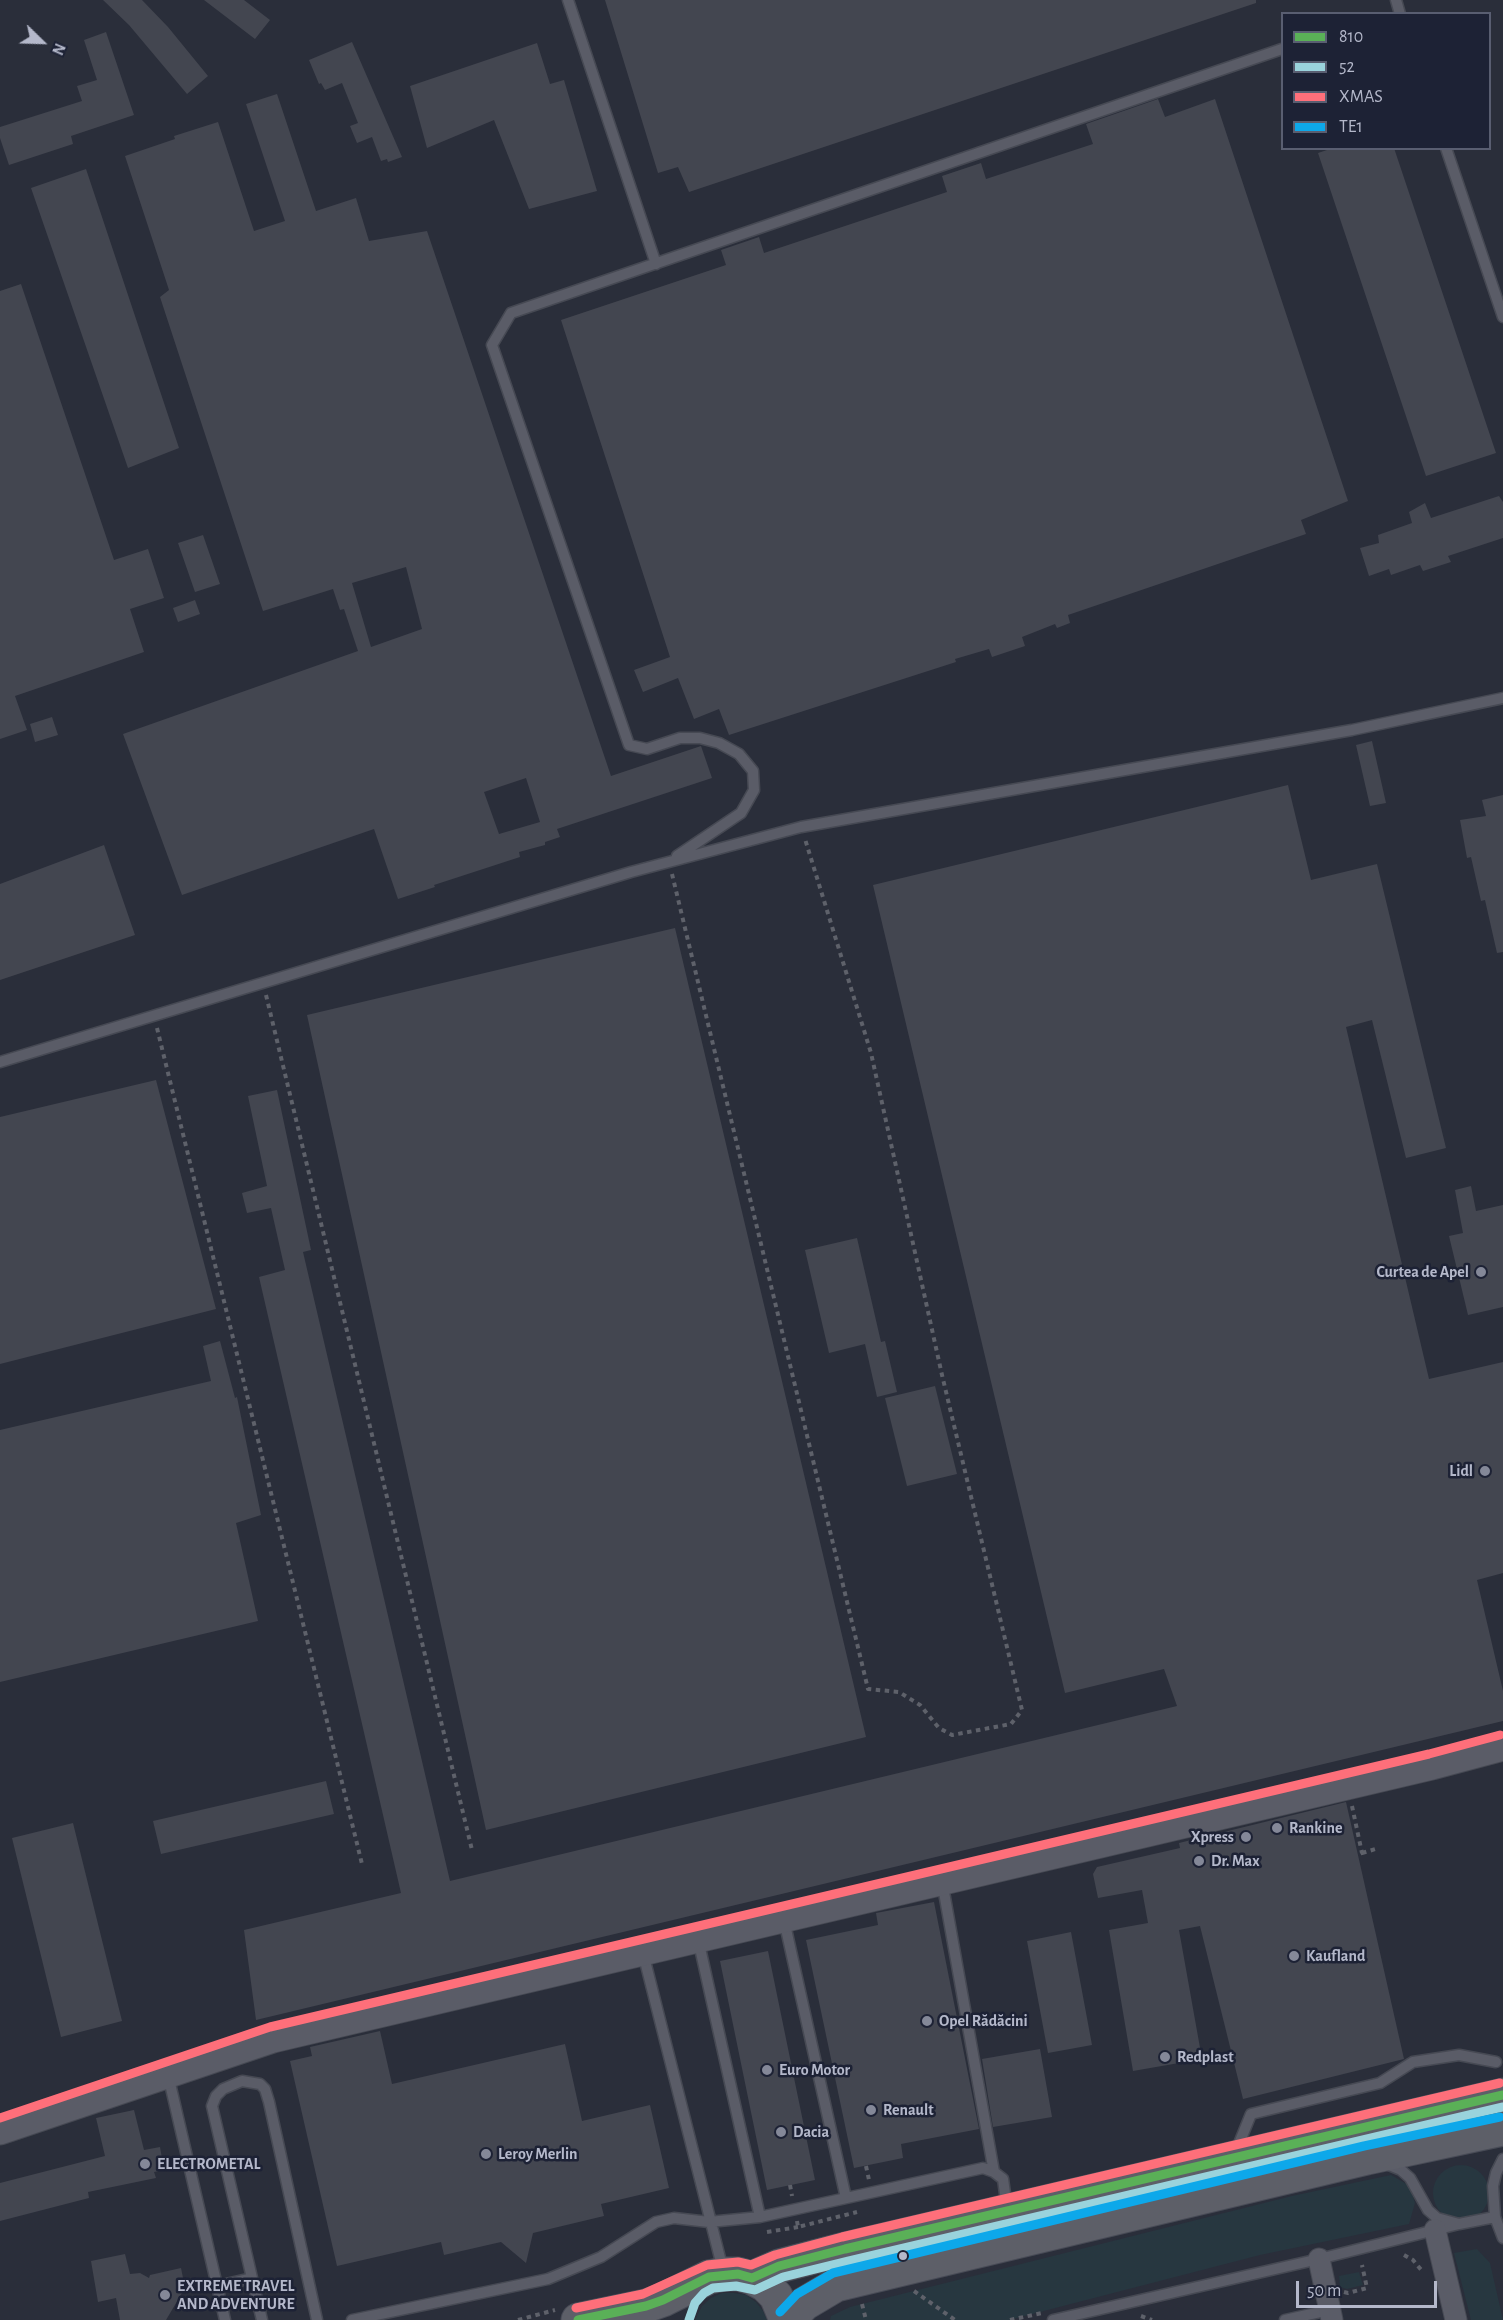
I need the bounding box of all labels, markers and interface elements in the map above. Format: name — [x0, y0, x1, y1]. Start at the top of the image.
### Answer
north arrow — [12, 12, 72, 72]
legend — [1281, 12, 1491, 150]
text: 810 — [1339, 28, 1363, 46]
text: N — [49, 41, 68, 57]
text: 52 — [1339, 58, 1355, 76]
text: XMAS — [1339, 88, 1383, 106]
text: TE1 — [1339, 118, 1363, 136]
place label: Curtea de Apel — [1376, 1262, 1469, 1282]
marker: Curtea de Apel — [1474, 1265, 1488, 1279]
place label: Lidl — [1449, 1461, 1473, 1481]
marker: Lidl — [1478, 1464, 1492, 1478]
place label: Rankine — [1289, 1818, 1342, 1838]
marker: Rankine — [1270, 1821, 1284, 1835]
place label: Xpress — [1191, 1827, 1234, 1847]
marker: Xpress — [1239, 1830, 1253, 1844]
place label: Dr. Max — [1211, 1851, 1260, 1871]
marker: Dr. Max — [1192, 1854, 1206, 1868]
place label: Kaufland — [1306, 1946, 1365, 1966]
marker: Kaufland — [1287, 1949, 1301, 1963]
place label: Opel Rădăcini — [939, 2011, 1028, 2031]
marker: Opel Rădăcini — [920, 2014, 934, 2028]
place label: Redplast — [1177, 2047, 1234, 2067]
marker: Redplast — [1158, 2050, 1172, 2064]
place label: Euro Motor — [779, 2060, 850, 2080]
marker: Euro Motor — [760, 2063, 774, 2077]
place label: Renault — [883, 2100, 934, 2120]
marker: Renault — [864, 2103, 878, 2117]
place label: Dacia — [793, 2122, 829, 2142]
marker: Dacia — [774, 2125, 788, 2139]
place label: Leroy Merlin — [498, 2144, 578, 2164]
marker: Leroy Merlin — [479, 2147, 493, 2161]
place label: ELECTROMETAL — [157, 2154, 260, 2174]
marker: ELECTROMETAL — [138, 2157, 152, 2171]
unlabelled marker — [897, 2250, 909, 2262]
scale bar — [1299, 2269, 1440, 2307]
place label: EXTREME TRAVEL AND ADVENTURE — [177, 2276, 295, 2314]
text: 50 m — [1307, 2282, 1341, 2300]
marker: EXTREME TRAVEL AND ADVENTURE — [158, 2288, 172, 2302]

